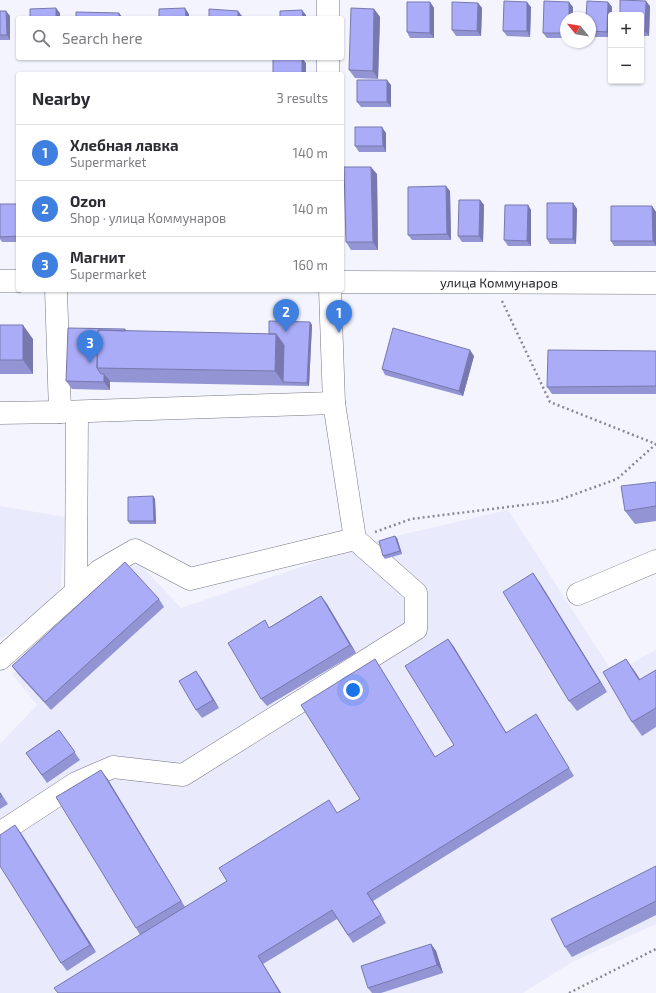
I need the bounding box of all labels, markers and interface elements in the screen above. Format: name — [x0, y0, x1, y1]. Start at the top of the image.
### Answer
north arrow — [560, 12, 596, 48]
map controls — [608, 12, 644, 84]
button: + — [608, 12, 644, 48]
search box — [16, 16, 344, 60]
icon: search — [30, 27, 52, 49]
text: Search here — [62, 29, 143, 47]
button: − — [608, 48, 644, 84]
text: Nearby — [32, 88, 90, 108]
text: 3 results — [277, 90, 328, 106]
text: Хлебная лавка — [70, 136, 179, 154]
text: 1 — [42, 145, 48, 161]
text: 140 m — [293, 145, 328, 161]
text: Supermarket — [70, 154, 147, 170]
text: Ozon — [70, 192, 106, 210]
text: 2 — [41, 201, 49, 217]
text: 140 m — [293, 201, 328, 217]
text: Shop · улица Коммунаров — [70, 210, 226, 226]
text: Магнит — [70, 248, 125, 266]
text: 3 — [41, 257, 49, 273]
text: 160 m — [293, 257, 328, 273]
text: Supermarket — [70, 266, 147, 282]
street label: улица Коммунаров — [440, 274, 558, 291]
pin: 2 — [273, 299, 299, 332]
pin: 1 — [326, 300, 352, 333]
pin: 3 — [77, 330, 103, 363]
your location — [343, 680, 363, 700]

